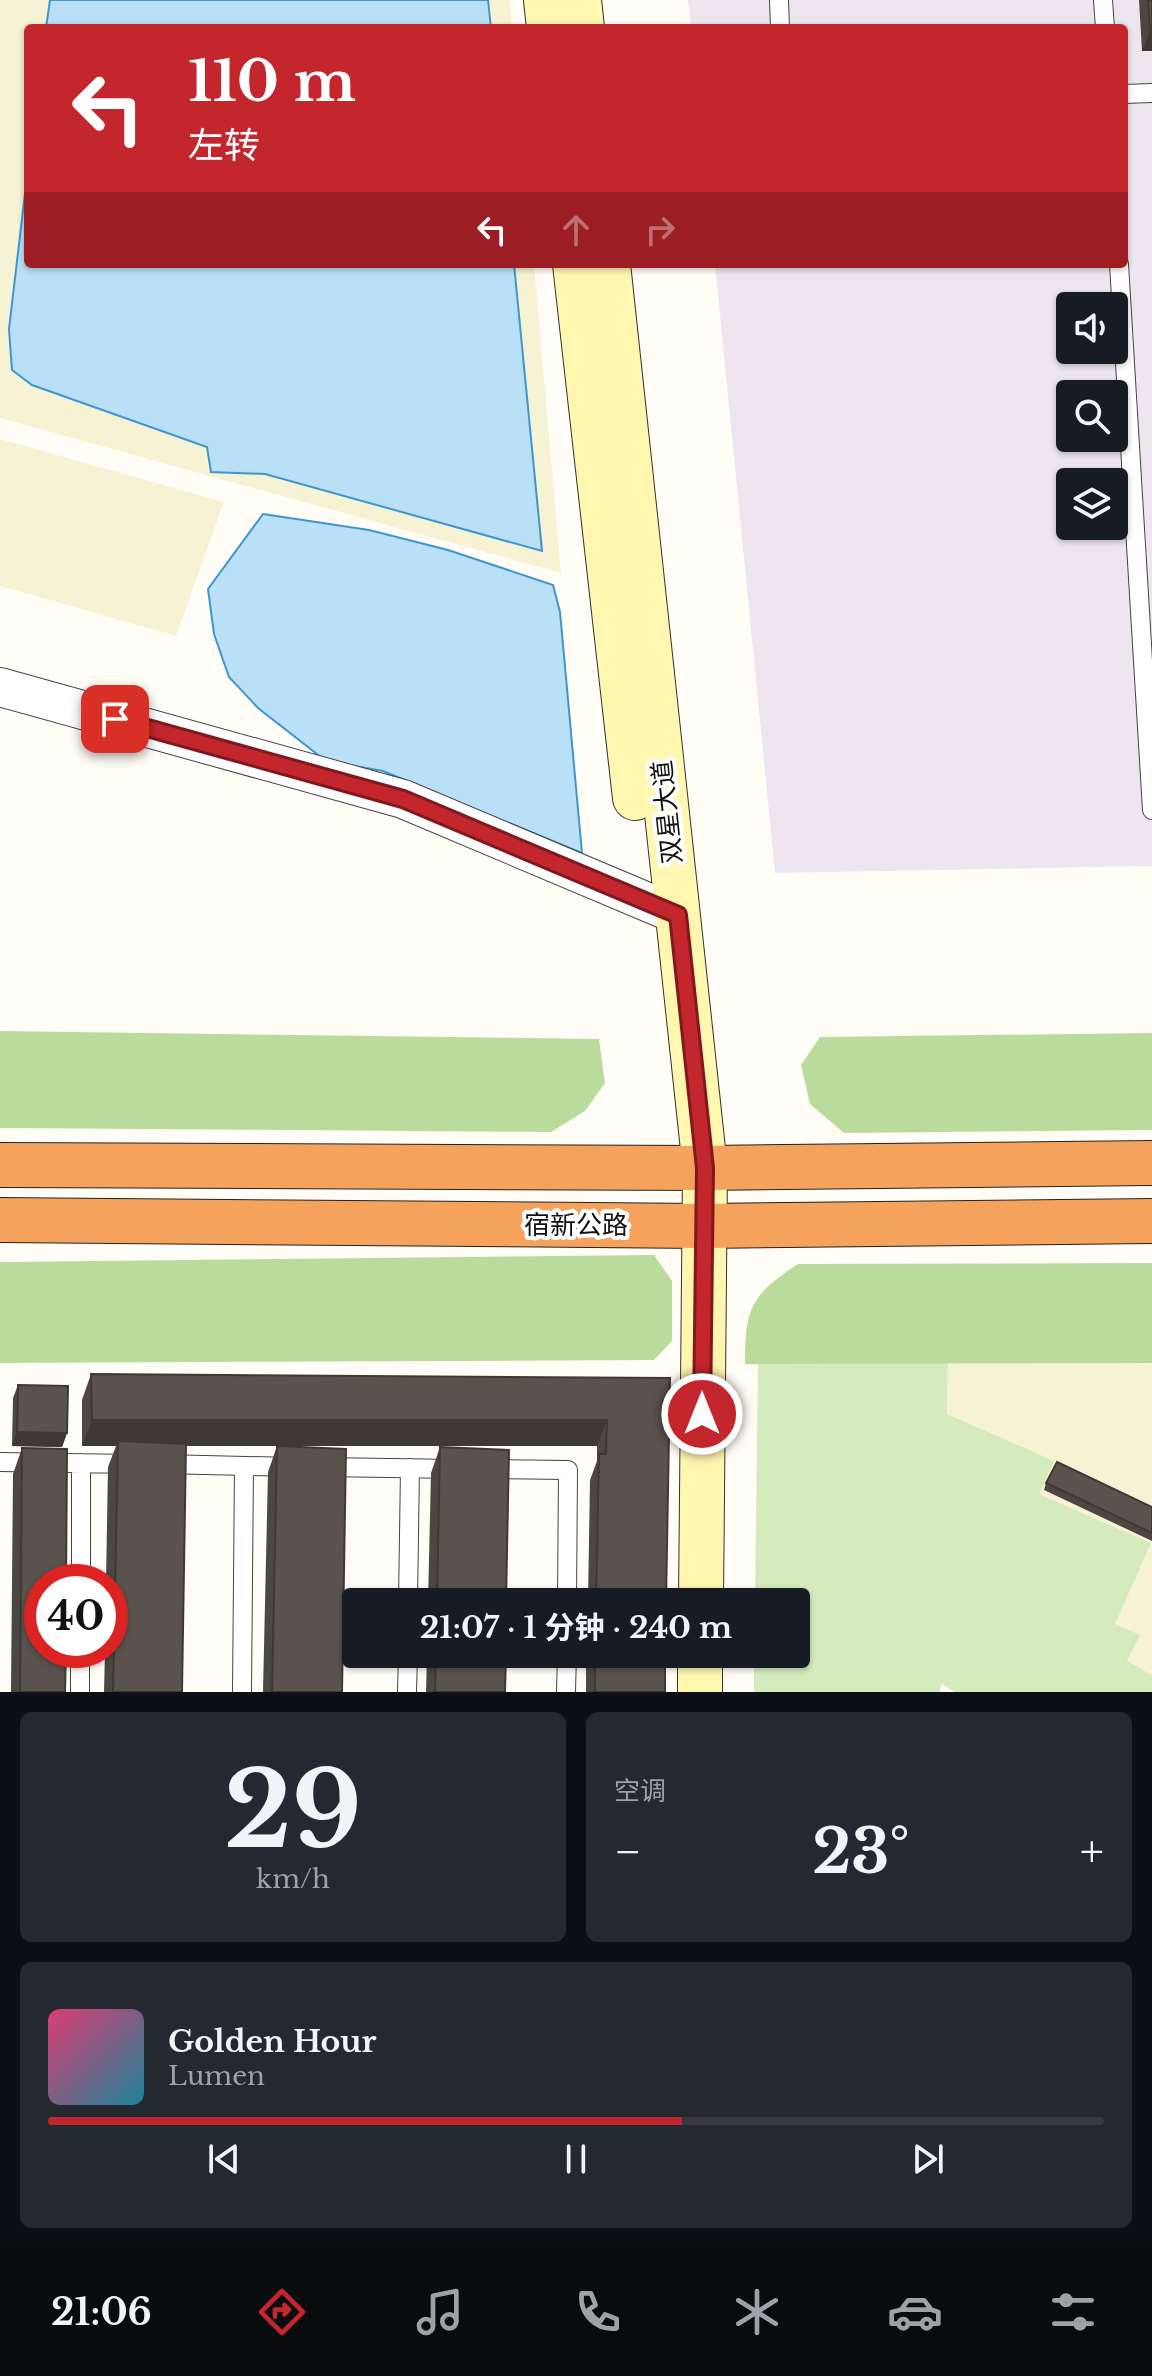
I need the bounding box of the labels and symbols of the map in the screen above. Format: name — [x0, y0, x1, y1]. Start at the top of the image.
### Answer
pin — [81, 685, 149, 753]
street label: 双星大道 — [646, 759, 688, 865]
street label: 宿新公路 — [524, 1209, 628, 1241]
position arrow — [660, 1372, 744, 1456]
speed limit sign: 40 — [24, 1564, 128, 1668]

